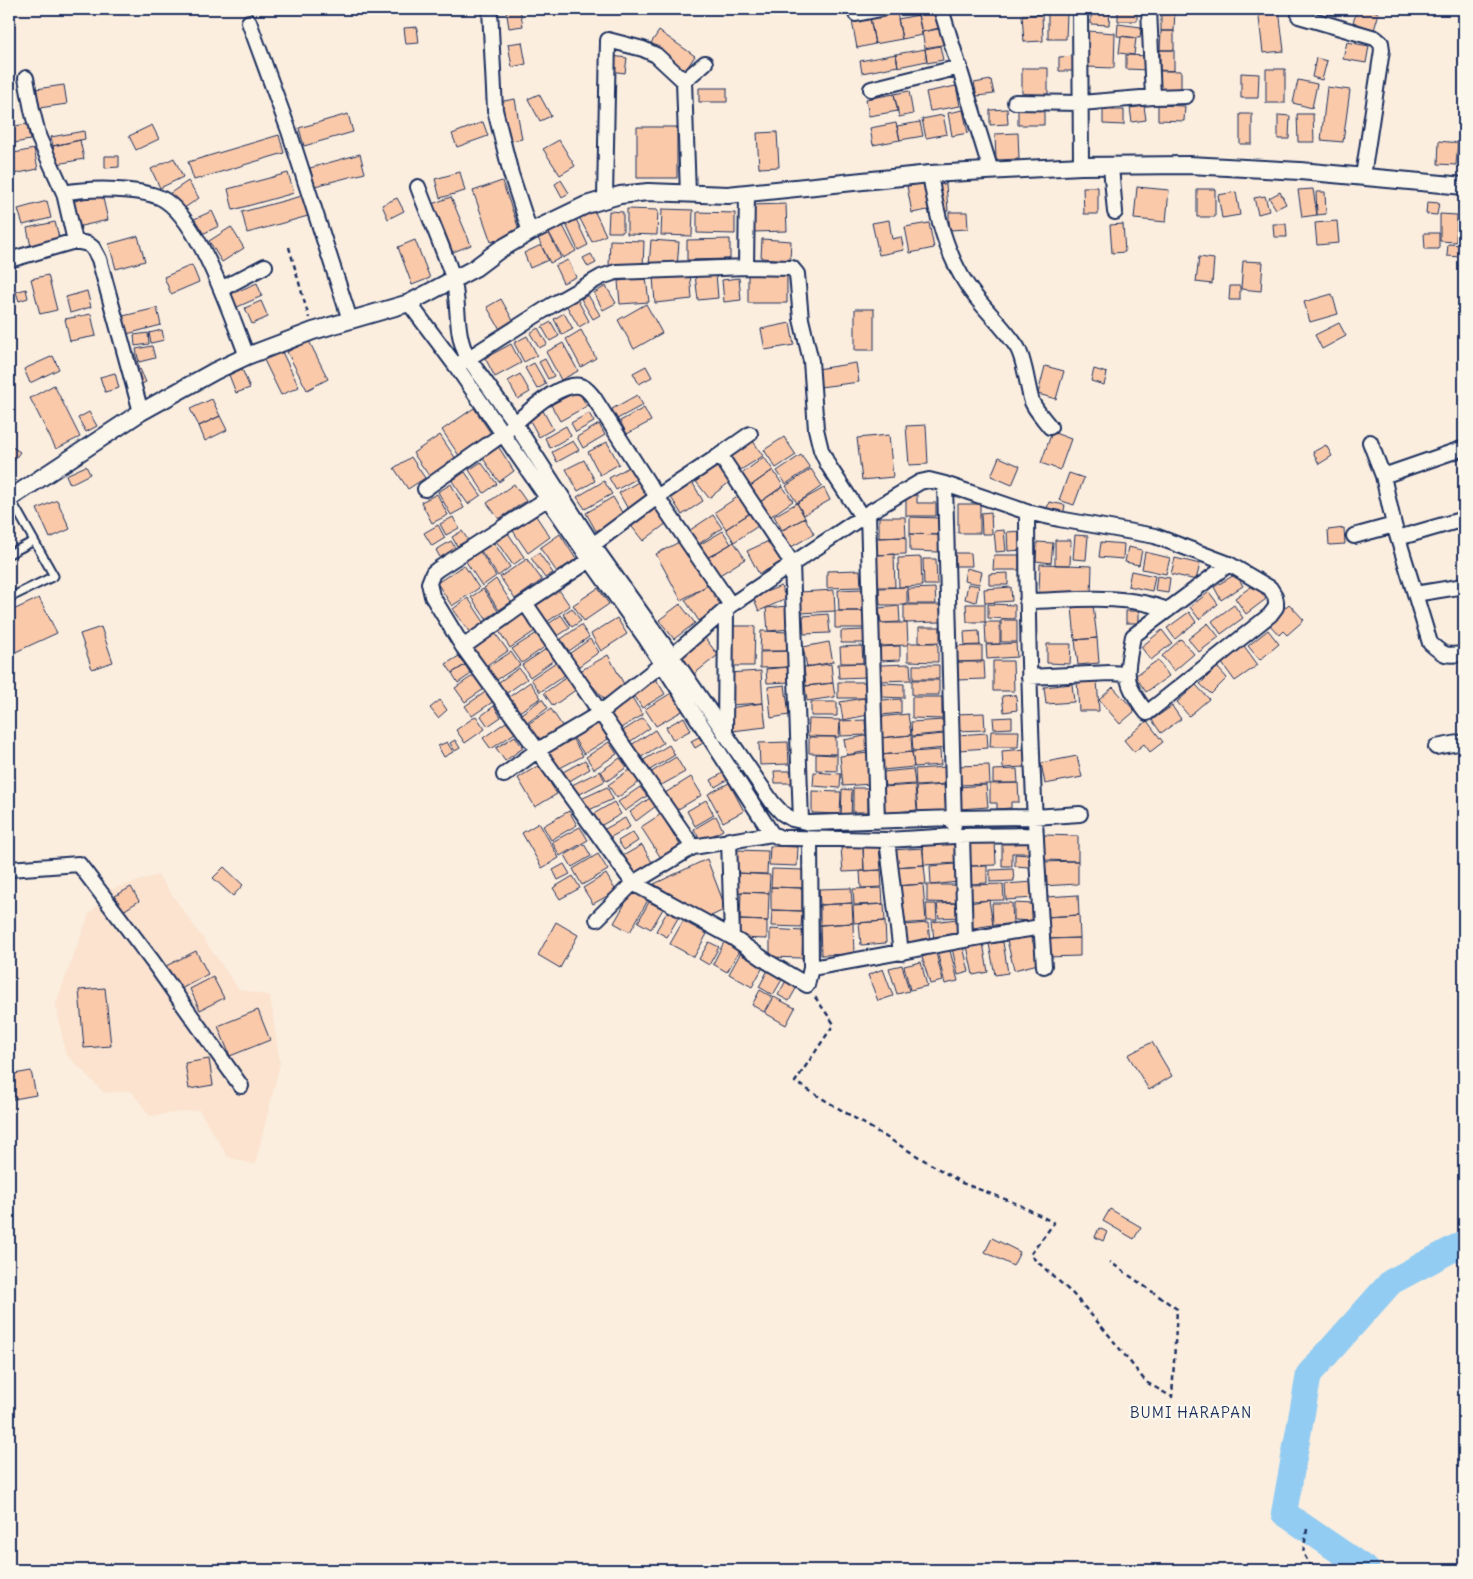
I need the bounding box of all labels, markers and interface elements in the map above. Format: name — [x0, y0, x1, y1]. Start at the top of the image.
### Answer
district label: BUMI HARAPAN — [1130, 1403, 1252, 1422]

